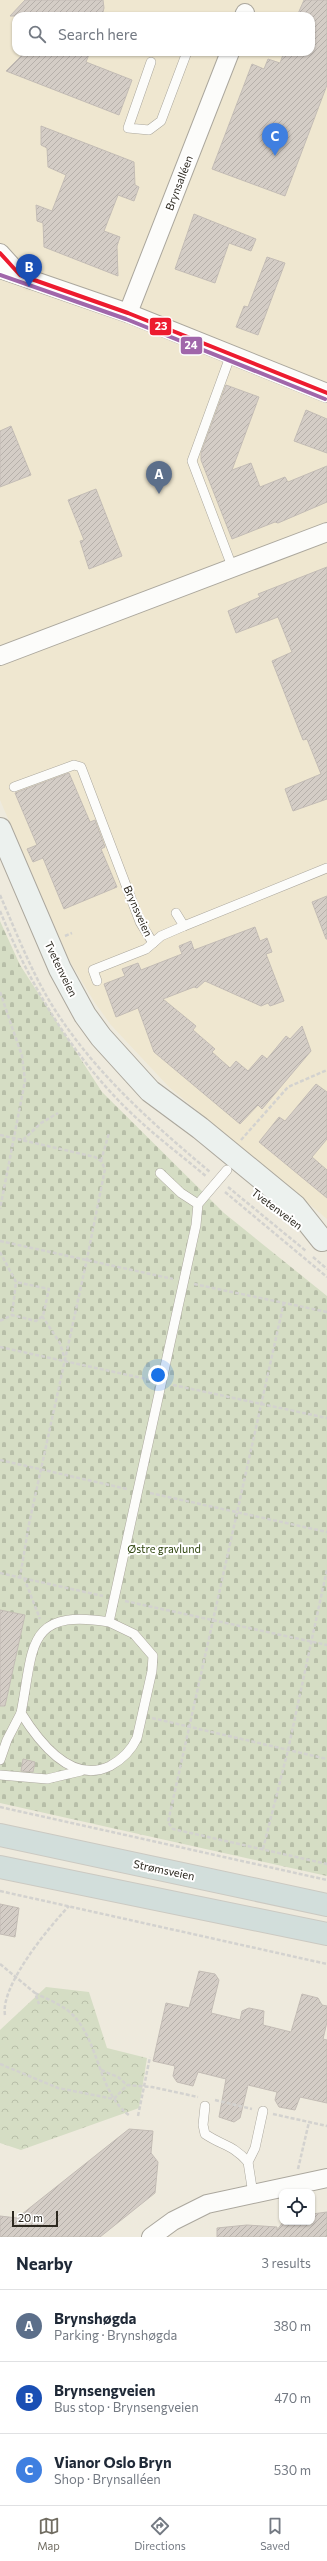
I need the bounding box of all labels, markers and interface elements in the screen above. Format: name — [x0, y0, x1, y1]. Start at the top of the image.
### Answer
search box — [12, 12, 315, 56]
icon: search — [26, 23, 48, 45]
text: Search here — [58, 25, 137, 43]
pin: C — [262, 123, 288, 156]
street label: Brynsalléen — [162, 154, 195, 212]
pin: B — [16, 254, 42, 287]
line badge: 23 — [149, 317, 172, 336]
text: 23 — [155, 319, 167, 332]
line badge: 24 — [180, 336, 203, 355]
text: 24 — [185, 338, 198, 351]
pin: A — [146, 461, 172, 494]
street label: Brynsveien — [121, 883, 155, 938]
street label: Tvetenveien — [42, 939, 80, 999]
street label: Tvetenveien — [249, 1185, 305, 1232]
your location — [148, 1365, 168, 1385]
park label: Østre gravlund — [127, 1542, 201, 1555]
street label: Strømsveien — [132, 1857, 196, 1882]
map controls — [279, 2189, 315, 2225]
button: locate — [279, 2189, 315, 2225]
scale bar — [12, 2209, 58, 2228]
text: 20 m — [18, 2211, 43, 2224]
text: Nearby — [16, 2253, 73, 2274]
text: 3 results — [262, 2255, 311, 2271]
text: Brynshøgda — [54, 2309, 137, 2327]
text: A — [24, 2318, 34, 2334]
text: 380 m — [273, 2318, 311, 2334]
text: Parking · Brynshøgda — [54, 2327, 177, 2343]
text: Brynsengveien — [54, 2381, 155, 2399]
text: B — [25, 2390, 33, 2406]
text: 470 m — [274, 2390, 311, 2406]
text: Bus stop · Brynsengveien — [54, 2399, 199, 2415]
text: Vianor Oslo Bryn — [54, 2453, 172, 2471]
text: C — [25, 2462, 33, 2478]
text: 530 m — [274, 2462, 311, 2478]
text: Shop · Brynsalléen — [54, 2471, 161, 2487]
tab: Map — [37, 2515, 60, 2552]
tab: Directions — [134, 2515, 186, 2552]
tab: Saved — [260, 2515, 290, 2552]

